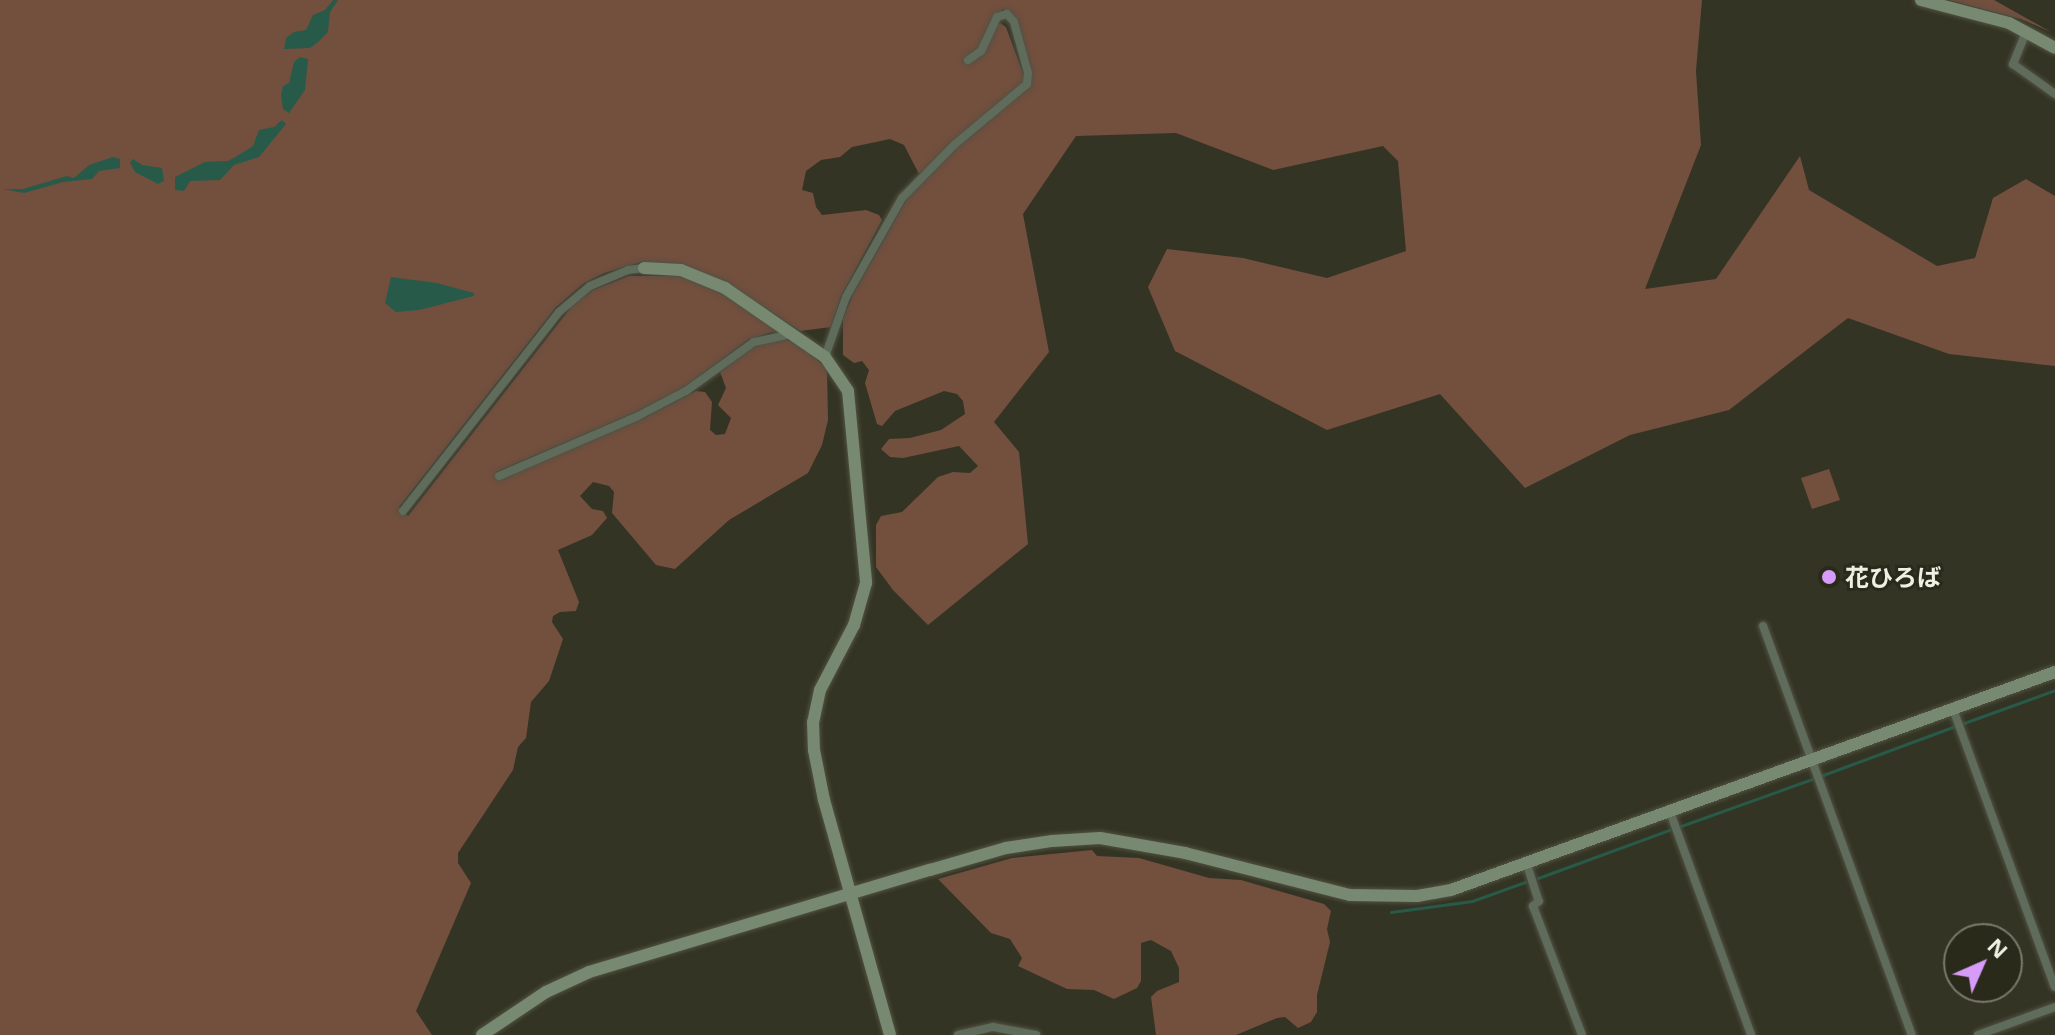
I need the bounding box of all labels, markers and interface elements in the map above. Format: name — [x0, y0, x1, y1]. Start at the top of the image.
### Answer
place label: 花ひろば — [1845, 563, 1941, 591]
marker: 花ひろば — [1820, 568, 1838, 586]
north arrow — [1943, 923, 2023, 1003]
text: N — [1982, 931, 2015, 964]

